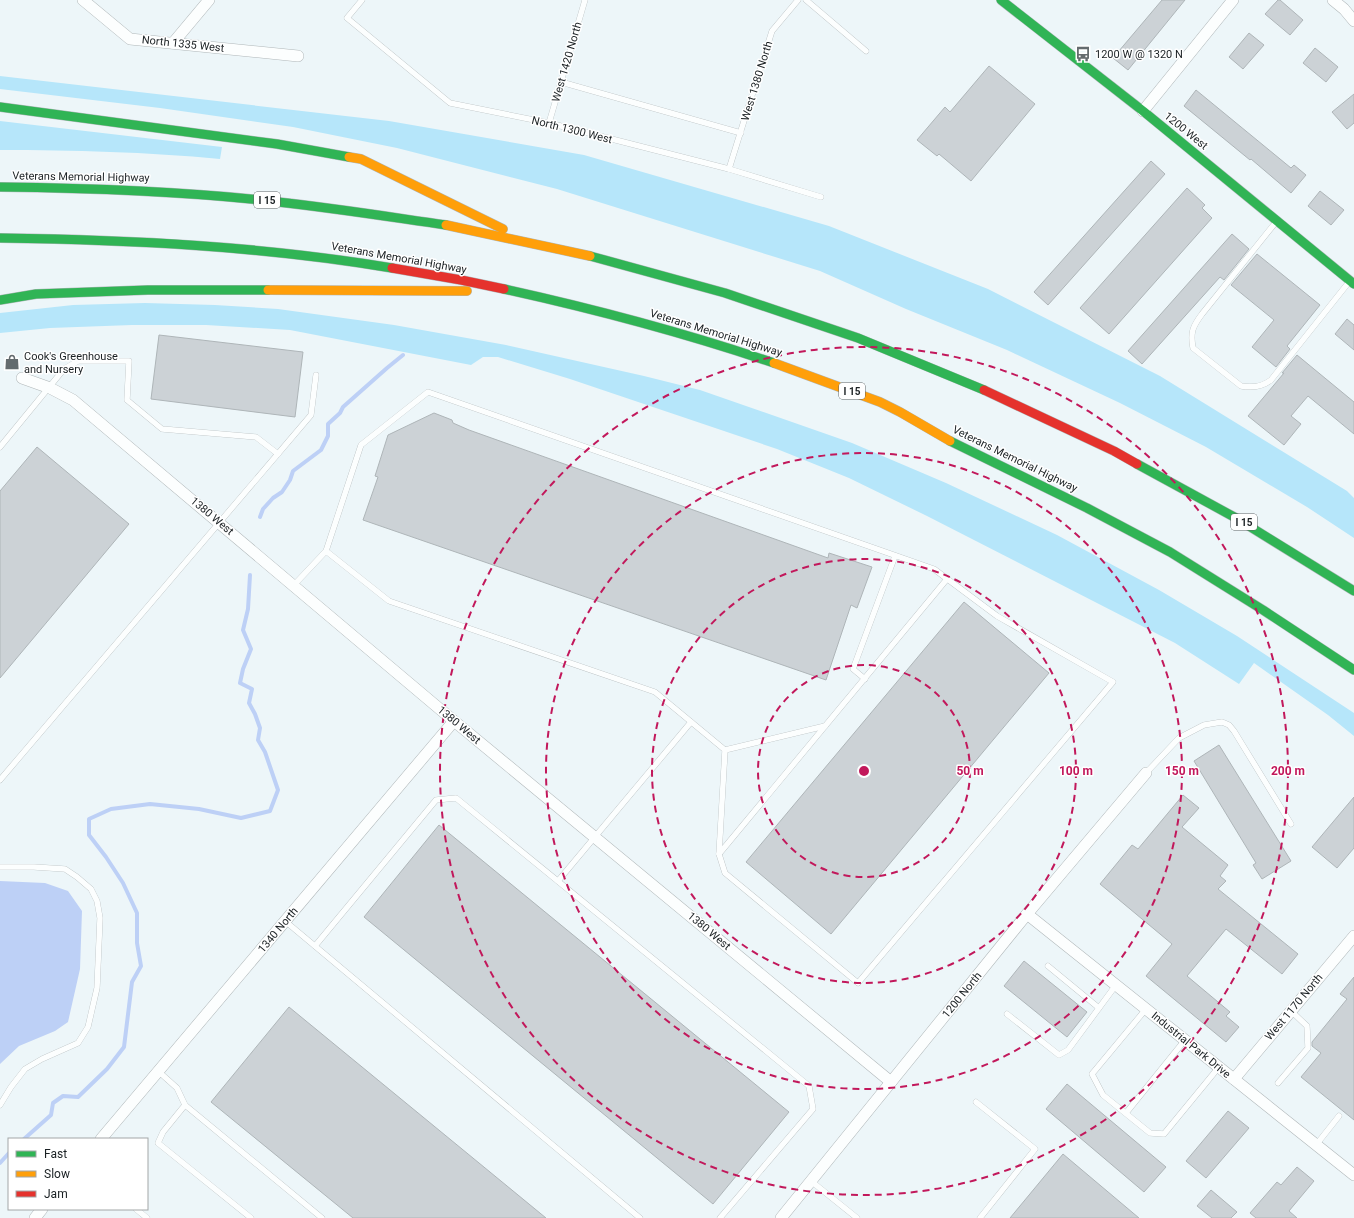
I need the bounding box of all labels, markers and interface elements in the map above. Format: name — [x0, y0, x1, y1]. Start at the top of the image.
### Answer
street label: West 1420 North — [549, 20, 585, 104]
street label: North 1335 West — [141, 33, 225, 55]
street label: West 1380 North — [739, 40, 775, 122]
bus stop icon: 1200 W @ 1320 N — [1074, 45, 1092, 63]
place label: 1200 W @ 1320 N — [1095, 48, 1183, 61]
street label: 1200 West — [1162, 110, 1211, 153]
street label: North 1300 West — [530, 114, 614, 146]
street label: Veterans Memorial Highway — [12, 169, 151, 185]
road number: I 15 — [254, 192, 280, 208]
street label: Veterans Memorial Highway — [330, 240, 469, 276]
street label: Veterans Memorial Highway — [648, 307, 784, 360]
place label: Cook's Greenhouse and Nursery — [24, 350, 118, 376]
shop icon: Cook's Greenhouse and Nursery — [3, 353, 21, 371]
road number: I 15 — [839, 383, 865, 399]
street label: Veterans Memorial Highway — [950, 423, 1080, 495]
street label: 1380 West — [188, 494, 236, 538]
road number: I 15 — [1231, 514, 1257, 530]
street label: 1380 West — [435, 703, 483, 747]
centre of rings — [857, 764, 871, 778]
text: 50 m — [956, 764, 984, 778]
text: 100 m — [1059, 764, 1093, 778]
text: 150 m — [1165, 764, 1199, 778]
text: 200 m — [1271, 764, 1305, 778]
street label: 1340 North — [255, 905, 301, 955]
street label: 1380 West — [685, 909, 733, 953]
street label: 1200 North — [940, 969, 984, 1021]
street label: West 1170 North — [1262, 971, 1326, 1043]
street label: Industrial Park Drive — [1149, 1009, 1233, 1081]
legend — [8, 1138, 148, 1210]
text: Fast — [44, 1147, 67, 1161]
text: Slow — [44, 1167, 70, 1181]
text: Jam — [44, 1187, 68, 1201]

